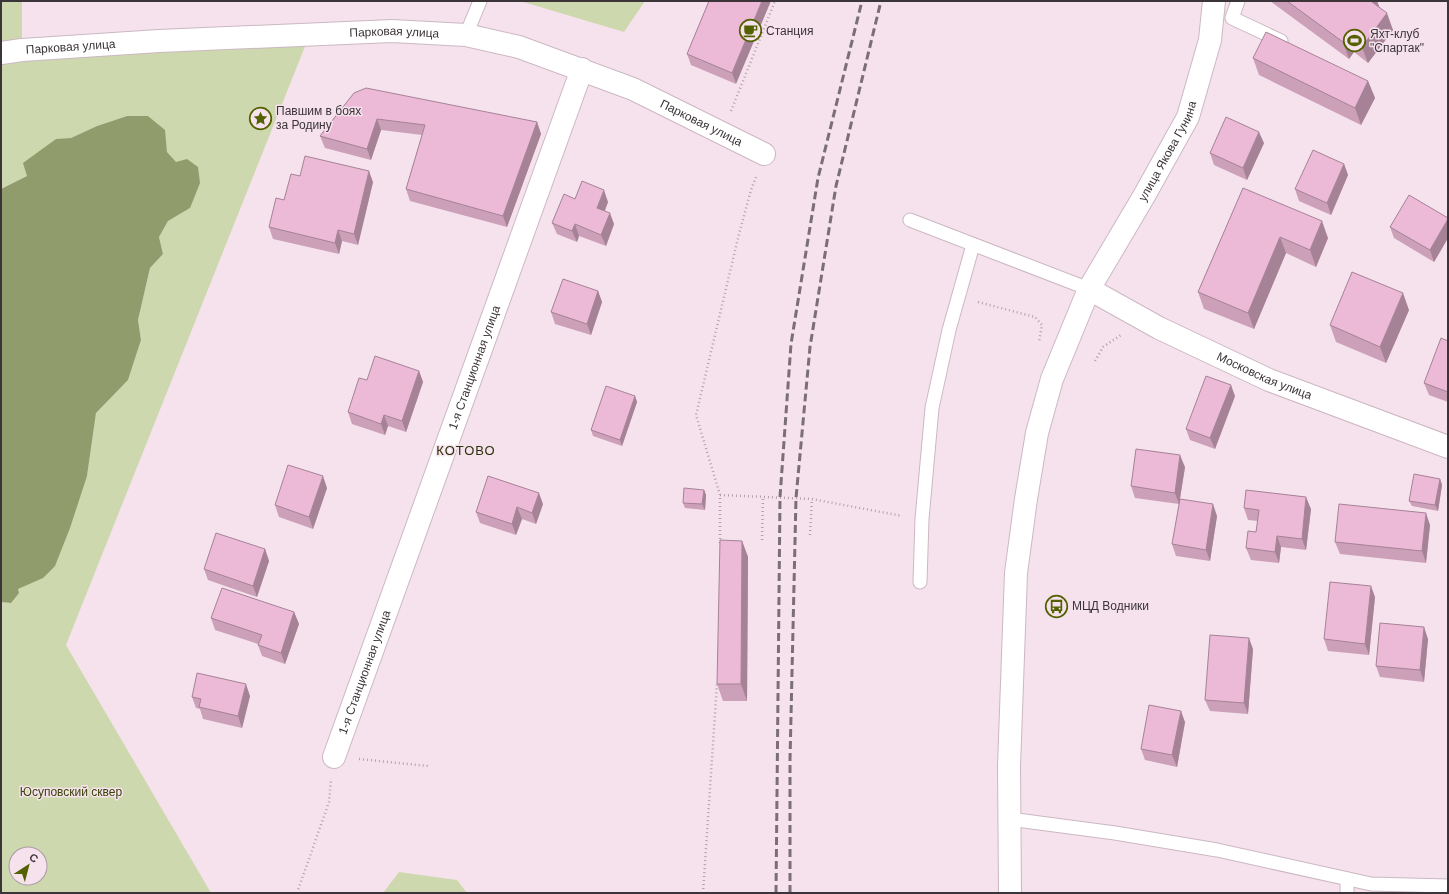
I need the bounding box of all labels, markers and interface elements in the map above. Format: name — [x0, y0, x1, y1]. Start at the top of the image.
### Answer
cafe icon: Станция — [738, 18, 764, 44]
street label: Парковая улица — [349, 24, 440, 41]
place label: Станция — [766, 24, 813, 38]
place label: Яхт-клуб "Спартак" — [1370, 27, 1424, 55]
sports icon: Яхт-клуб "Спартак" — [1342, 28, 1368, 54]
street label: Парковая улица — [25, 37, 116, 57]
street label: Парковая улица — [658, 97, 745, 149]
street label: улица Якова Гунина — [1135, 99, 1199, 204]
place label: Павшим в боях за Родину — [276, 104, 361, 132]
place icon: Павшим в боях за Родину — [247, 105, 273, 131]
street label: 1-я Станционная улица — [446, 303, 503, 432]
street label: Московская улица — [1215, 349, 1314, 403]
district label: КОТОВО — [436, 443, 496, 458]
bus stop icon: МЦД Водники — [1044, 593, 1070, 619]
place label: МЦД Водники — [1072, 599, 1149, 613]
street label: 1-я Станционная улица — [336, 608, 393, 736]
park label: Юсуповский сквер — [20, 785, 123, 799]
north arrow — [8, 846, 48, 886]
text: С — [27, 851, 41, 865]

